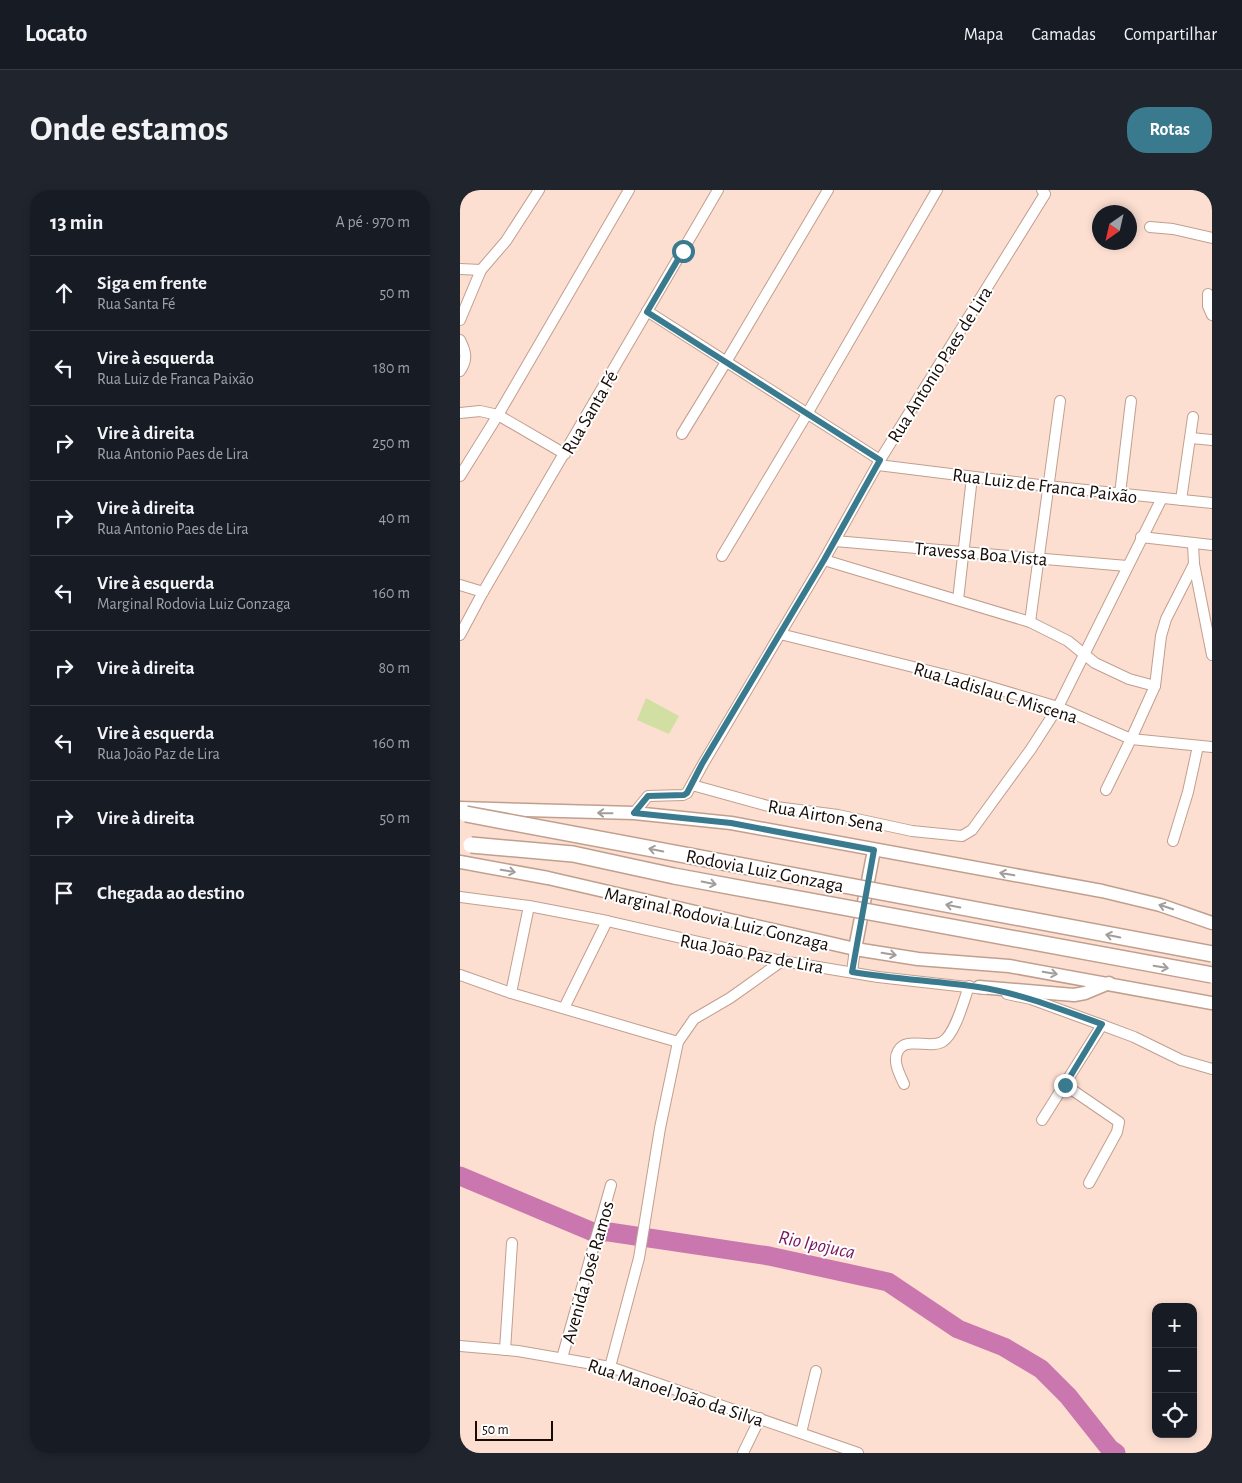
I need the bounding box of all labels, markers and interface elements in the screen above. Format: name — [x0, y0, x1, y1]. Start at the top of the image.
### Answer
text: Locato — [25, 22, 87, 46]
text: Mapa — [964, 26, 1003, 44]
text: Camadas — [1031, 26, 1096, 44]
text: Compartilhar — [1124, 26, 1217, 44]
button: Rotas — [1127, 107, 1212, 153]
text: Onde estamos — [30, 112, 229, 147]
north arrow — [1092, 205, 1137, 250]
text: 13 min — [50, 212, 103, 233]
text: A pé · 970 m — [336, 214, 410, 230]
route start — [672, 240, 695, 263]
text: Siga em frente — [97, 274, 207, 293]
icon: ahead — [50, 279, 78, 307]
street label: Rua Antonio Paes de Lira — [884, 283, 996, 446]
text: 50 m — [379, 285, 410, 301]
text: Rua Santa Fé — [97, 296, 175, 312]
text: Vire à esquerda — [97, 349, 214, 368]
icon: left — [50, 354, 78, 382]
text: 180 m — [373, 360, 410, 376]
street label: Rua Santa Fé — [559, 368, 622, 458]
text: Rua Luiz de Franca Paixão — [97, 371, 254, 387]
text: Vire à direita — [97, 424, 195, 443]
icon: right — [50, 429, 78, 457]
text: 250 m — [372, 435, 410, 451]
text: Rua Antonio Paes de Lira — [97, 446, 249, 462]
street label: Rua Luiz de Franca Paixão — [951, 466, 1138, 507]
text: Vire à direita — [97, 499, 195, 518]
icon: right — [50, 504, 78, 532]
text: 40 m — [378, 510, 410, 526]
text: Rua Antonio Paes de Lira — [97, 521, 249, 537]
street label: Travessa Boa Vista — [914, 539, 1048, 570]
text: Vire à esquerda — [97, 574, 214, 593]
icon: left — [50, 579, 78, 607]
text: 160 m — [373, 585, 410, 601]
text: Marginal Rodovia Luiz Gonzaga — [97, 596, 291, 612]
icon: right — [50, 654, 78, 682]
text: Vire à direita — [97, 659, 195, 678]
street label: Rua Ladislau C Miscena — [911, 659, 1080, 728]
text: 80 m — [379, 660, 410, 676]
text: Vire à esquerda — [97, 724, 214, 743]
icon: left — [50, 729, 78, 757]
text: 160 m — [373, 735, 410, 751]
text: Rua João Paz de Lira — [97, 746, 220, 762]
street label: Rua Airton Sena — [766, 797, 885, 836]
icon: right — [50, 804, 78, 832]
one-way arrow — [597, 808, 613, 818]
text: Vire à direita — [97, 809, 195, 828]
text: 50 m — [379, 810, 410, 826]
one-way arrow — [648, 844, 664, 854]
street label: Rodovia Luiz Gonzaga — [684, 847, 845, 896]
one-way arrow — [500, 867, 516, 877]
one-way arrow — [999, 869, 1015, 878]
one-way arrow — [701, 878, 717, 888]
icon: arrive — [50, 879, 78, 907]
text: Chegada ao destino — [97, 884, 245, 903]
street label: Marginal Rodovia Luiz Gonzaga — [603, 884, 831, 955]
one-way arrow — [945, 900, 961, 910]
one-way arrow — [1158, 902, 1174, 912]
one-way arrow — [1105, 930, 1121, 940]
street label: Rua João Paz de Lira — [678, 931, 825, 978]
one-way arrow — [881, 949, 897, 959]
one-way arrow — [1153, 962, 1169, 972]
one-way arrow — [1042, 969, 1058, 979]
route end — [1054, 1074, 1077, 1097]
street label: Avenida José Ramos — [559, 1199, 618, 1346]
water label: Rio Ipojuca — [777, 1227, 857, 1263]
map controls — [1152, 1303, 1197, 1438]
button: + — [1152, 1303, 1197, 1348]
button: − — [1152, 1348, 1197, 1393]
street label: Rua Manoel João da Silva — [585, 1356, 766, 1431]
button: locate — [1152, 1393, 1197, 1438]
scale bar — [475, 1418, 552, 1441]
text: 50 m — [482, 1423, 509, 1437]

